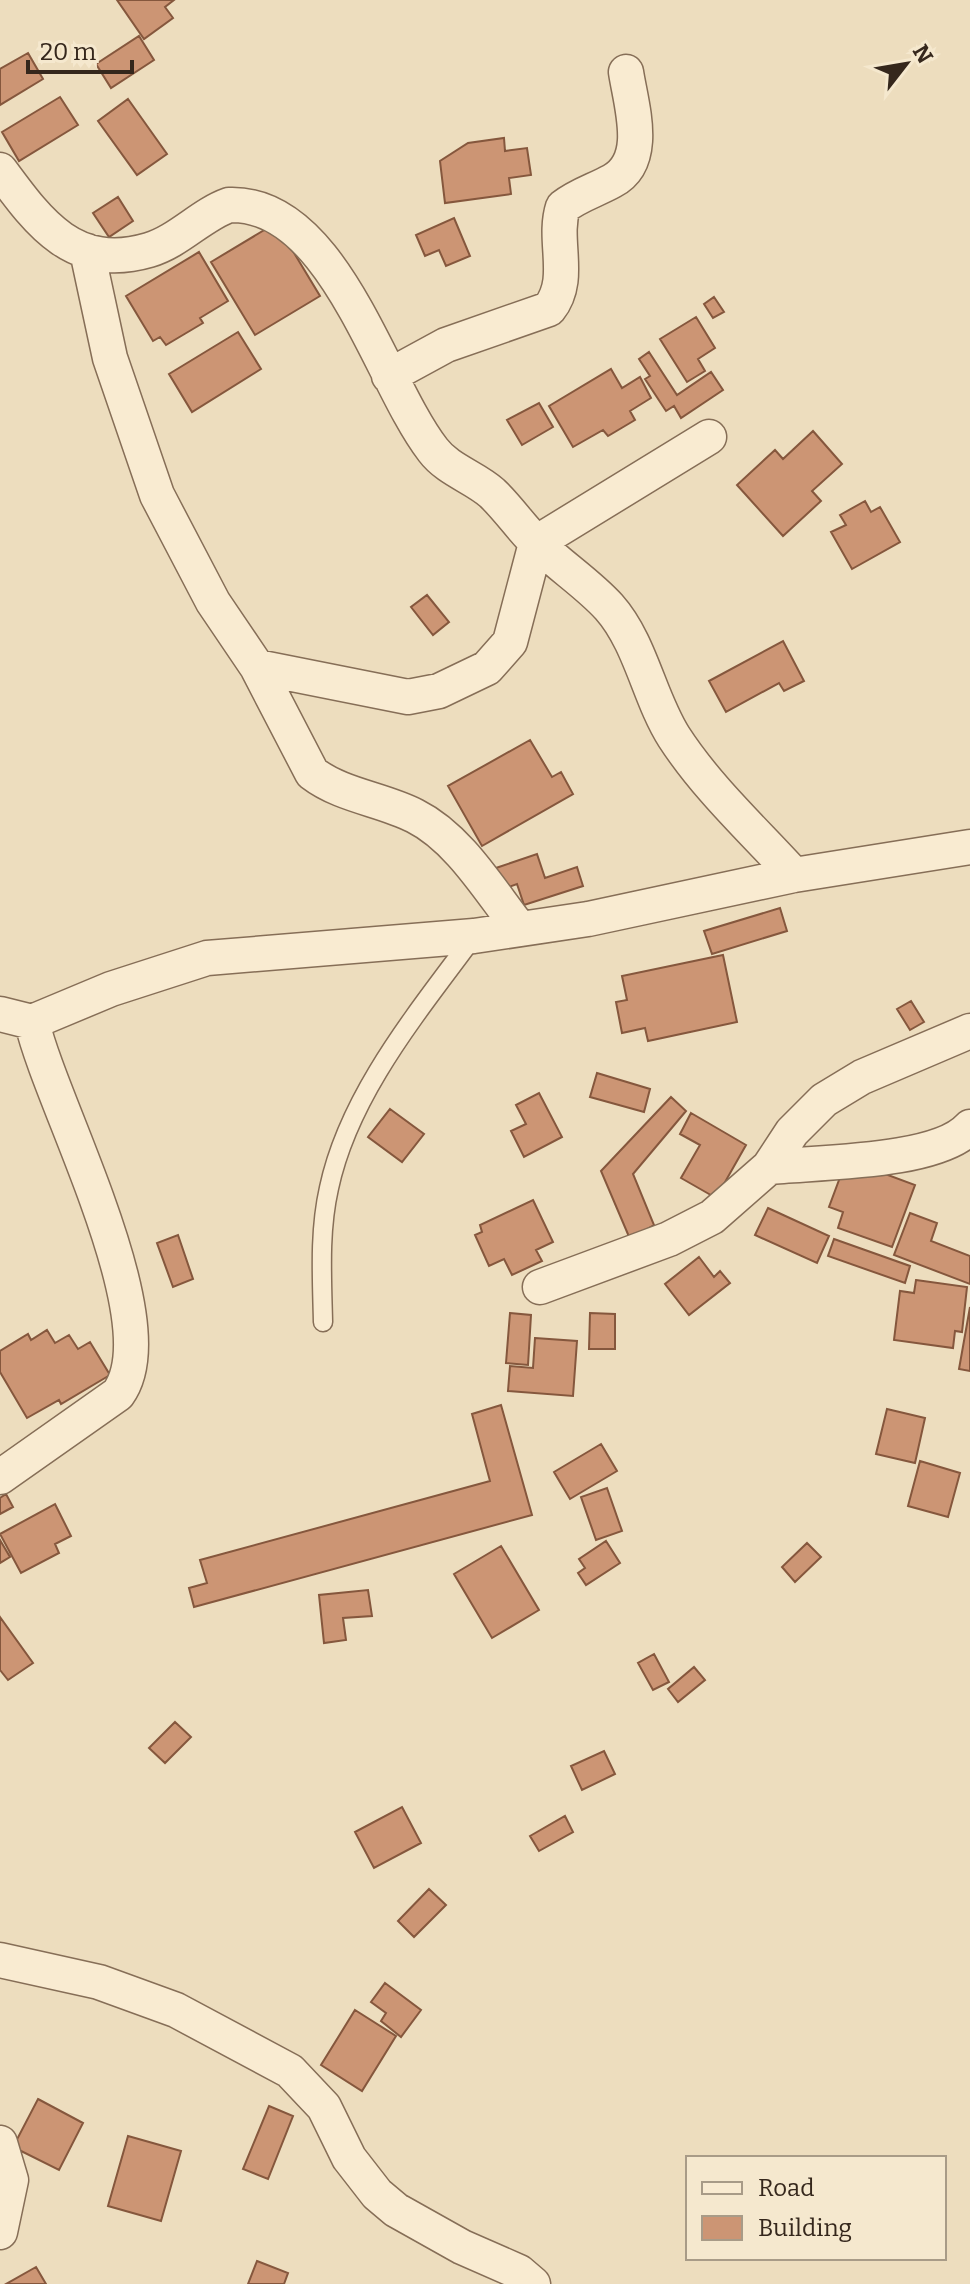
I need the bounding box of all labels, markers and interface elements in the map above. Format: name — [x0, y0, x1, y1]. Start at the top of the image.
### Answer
scale bar — [28, 24, 132, 74]
north arrow — [866, 24, 946, 104]
text: 20 m — [40, 38, 96, 66]
text: N — [907, 40, 939, 68]
legend — [686, 2156, 946, 2260]
text: Road — [758, 2174, 814, 2202]
text: Building — [758, 2214, 852, 2242]

